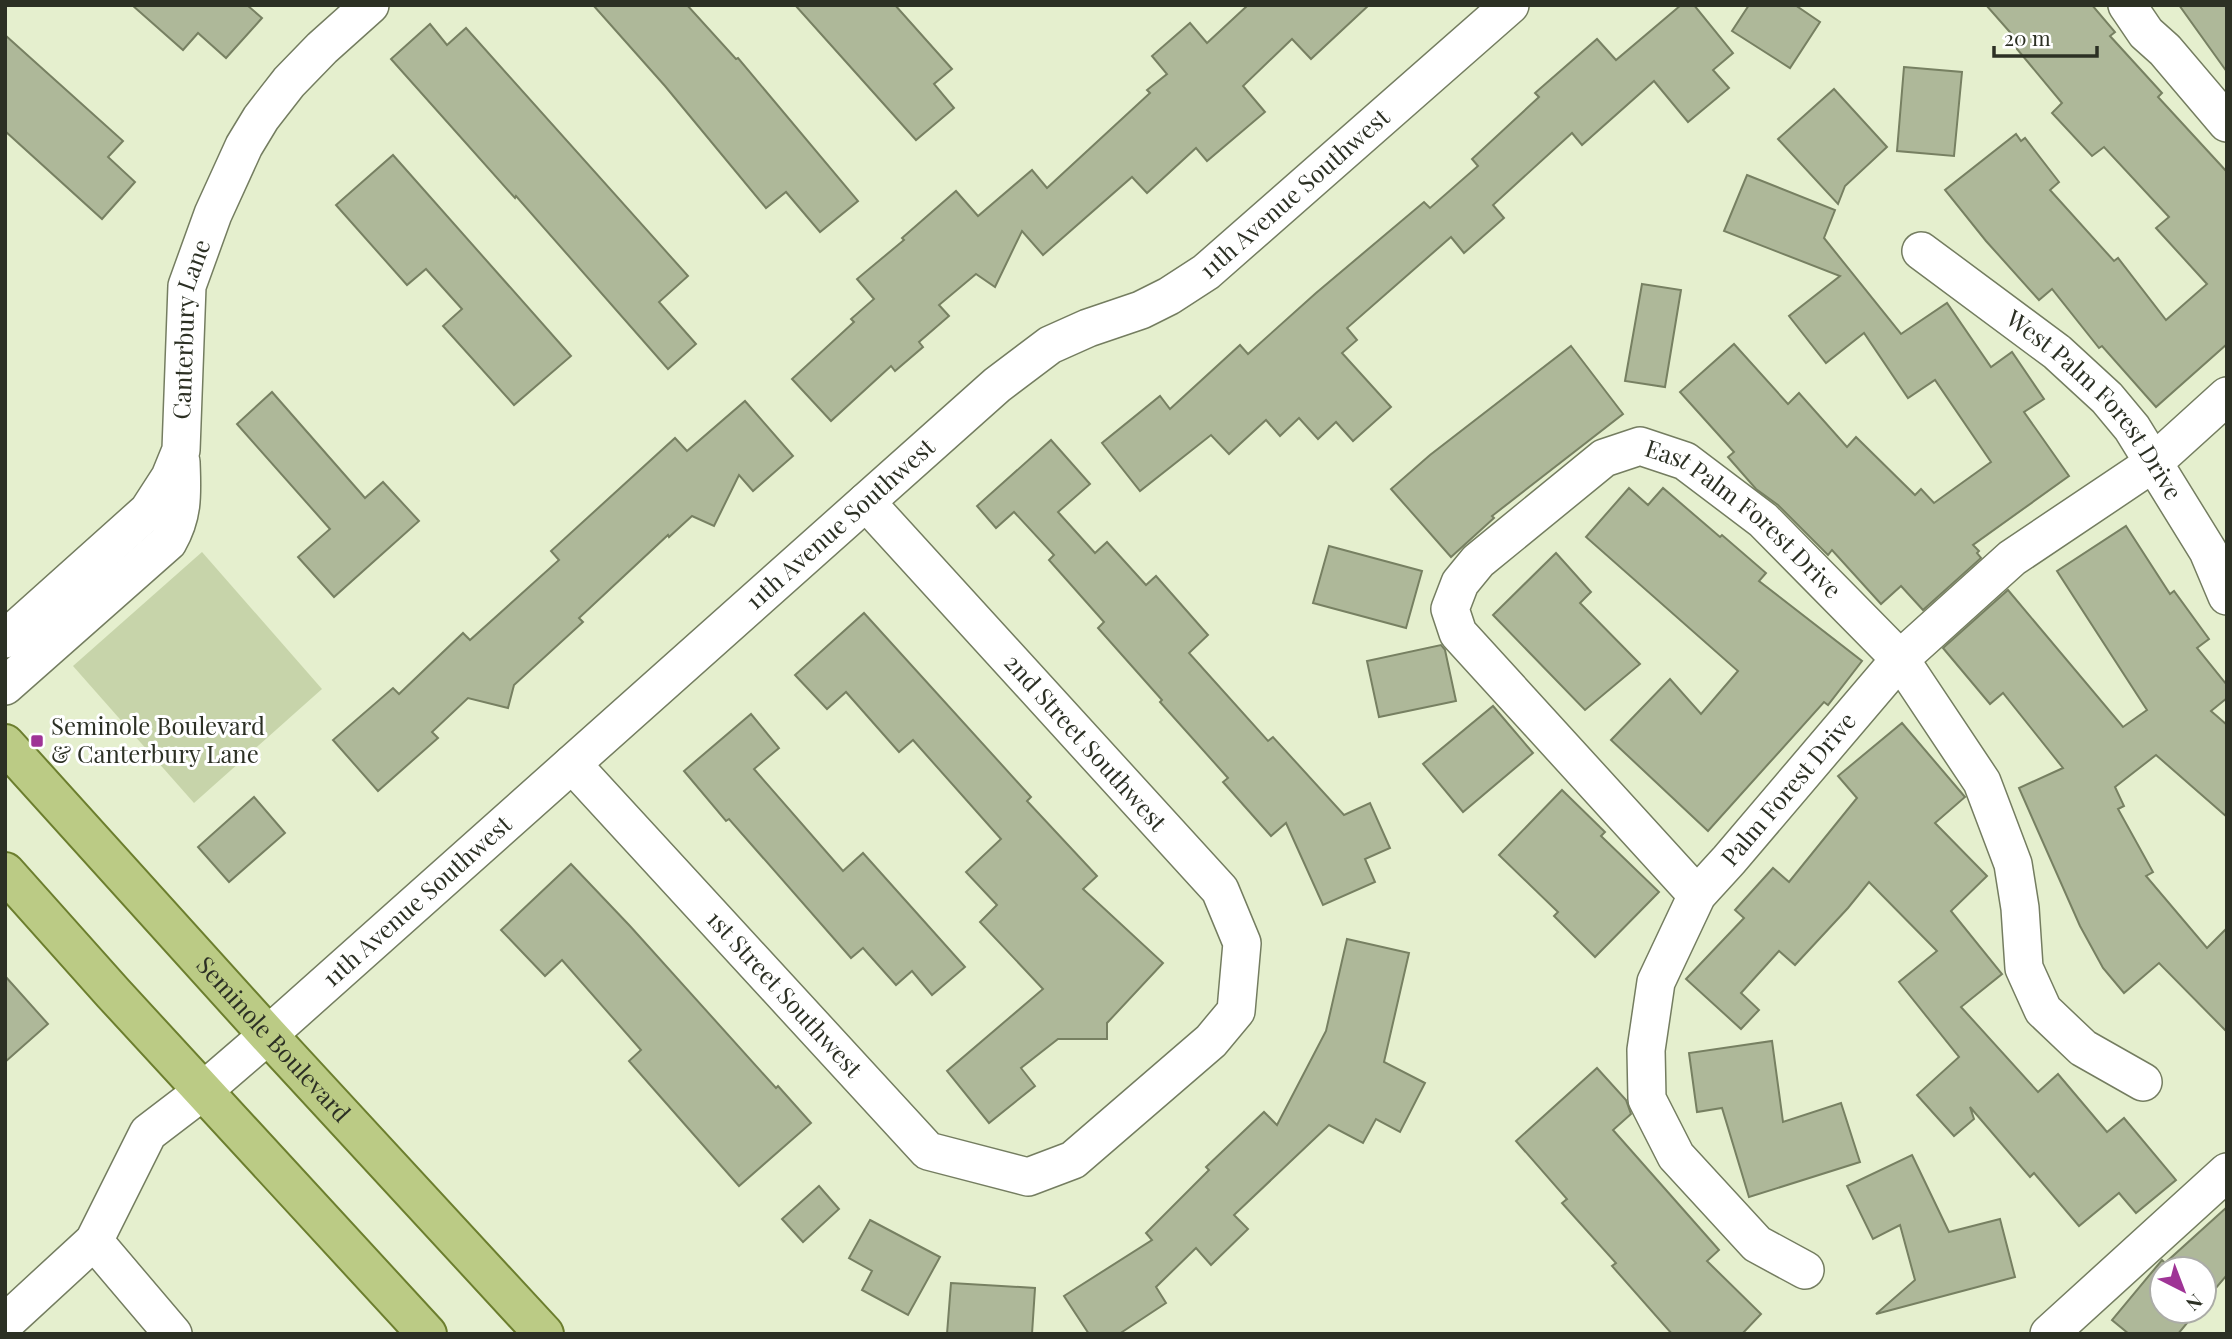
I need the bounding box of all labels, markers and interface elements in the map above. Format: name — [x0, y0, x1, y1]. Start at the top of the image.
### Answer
scale bar — [1994, 14, 2097, 58]
text: 20 m — [2004, 23, 2051, 51]
street label: 11th Avenue Southwest — [1192, 100, 1396, 285]
street label: Canterbury Lane — [164, 235, 217, 420]
street label: West Palm Forest Drive — [2000, 301, 2191, 505]
street label: 11th Avenue Southwest — [738, 430, 941, 616]
street label: East Palm Forest Drive — [1642, 431, 1849, 604]
street label: 2nd Street Southwest — [998, 646, 1175, 837]
street label: Palm Forest Drive — [1713, 705, 1862, 872]
place label: Seminole Boulevard & Canterbury Lane — [51, 709, 265, 769]
marker: Seminole Boulevard & Canterbury Lane — [29, 733, 45, 749]
street label: 11th Avenue Southwest — [315, 807, 518, 993]
street label: 1st Street Southwest — [701, 903, 871, 1084]
street label: Seminole Boulevard — [190, 949, 358, 1128]
north arrow — [2148, 1255, 2218, 1325]
text: N — [2181, 1289, 2209, 1318]

